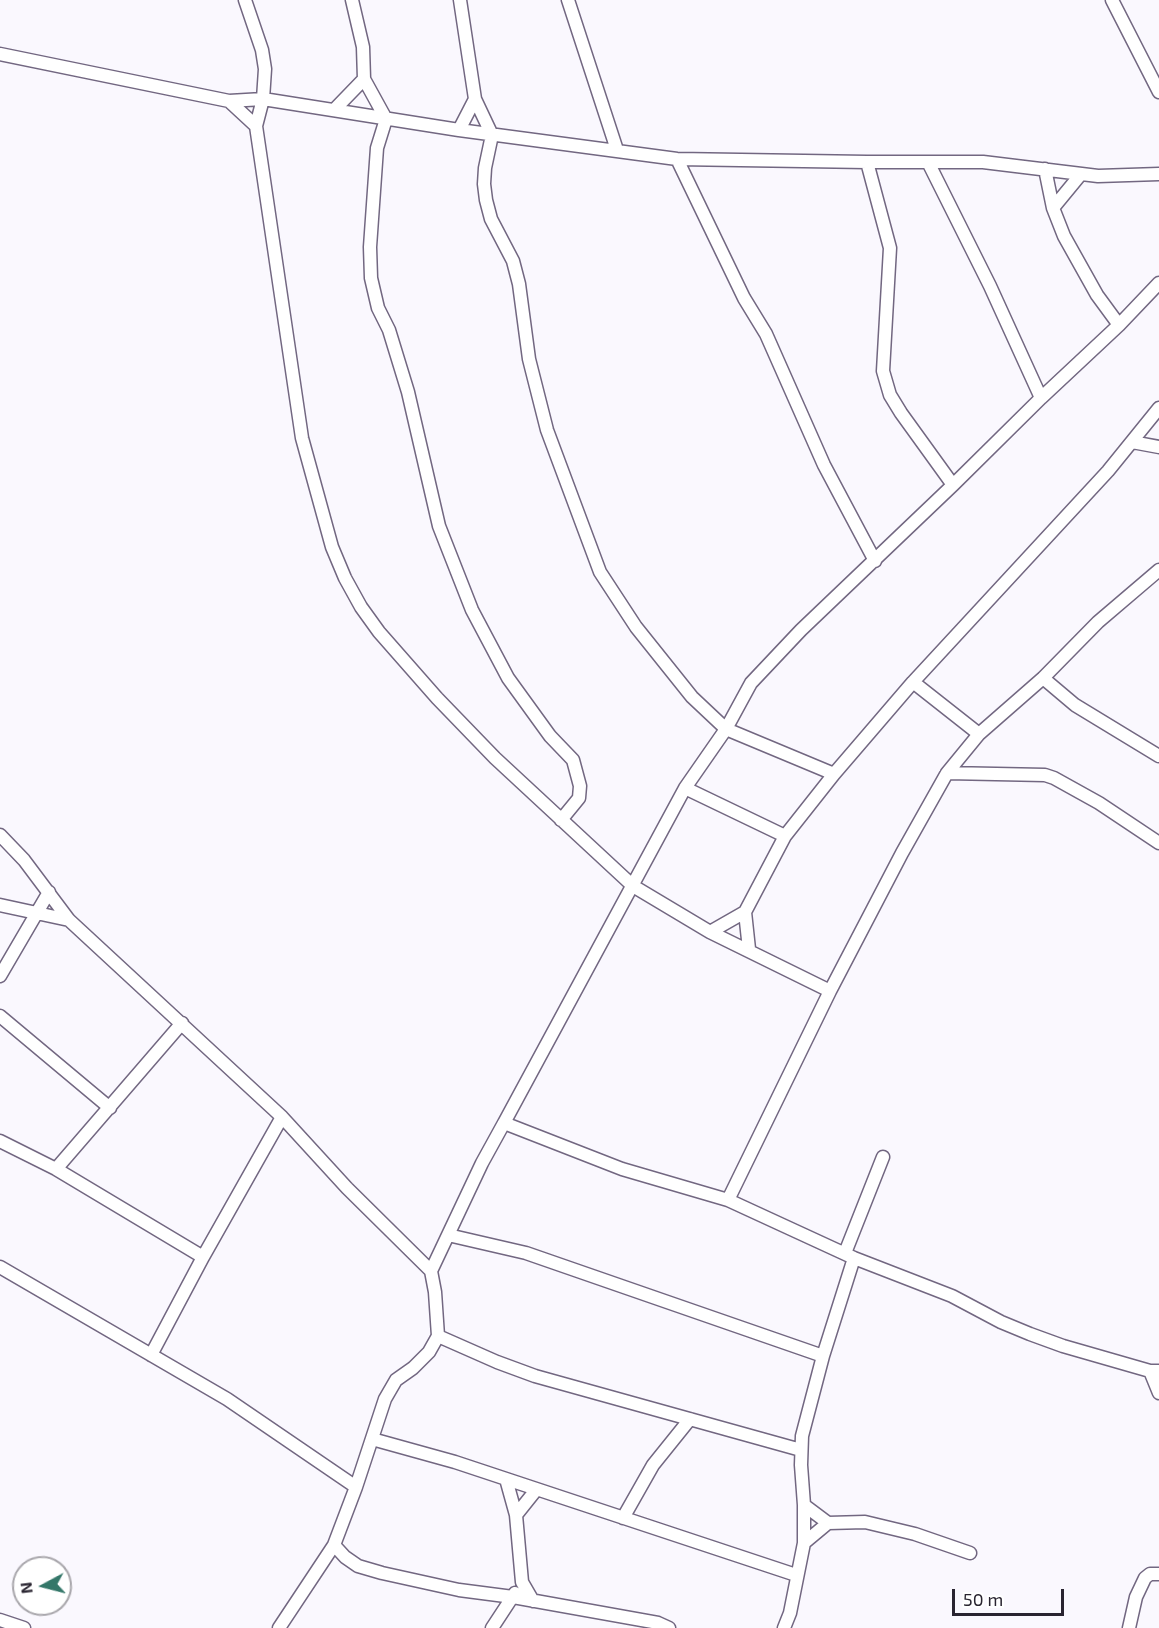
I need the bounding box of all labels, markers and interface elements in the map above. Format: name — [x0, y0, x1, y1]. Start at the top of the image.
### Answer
north arrow — [12, 1556, 72, 1616]
scale bar — [955, 1577, 1068, 1615]
text: N — [15, 1581, 36, 1595]
text: 50 m — [963, 1588, 1003, 1610]

